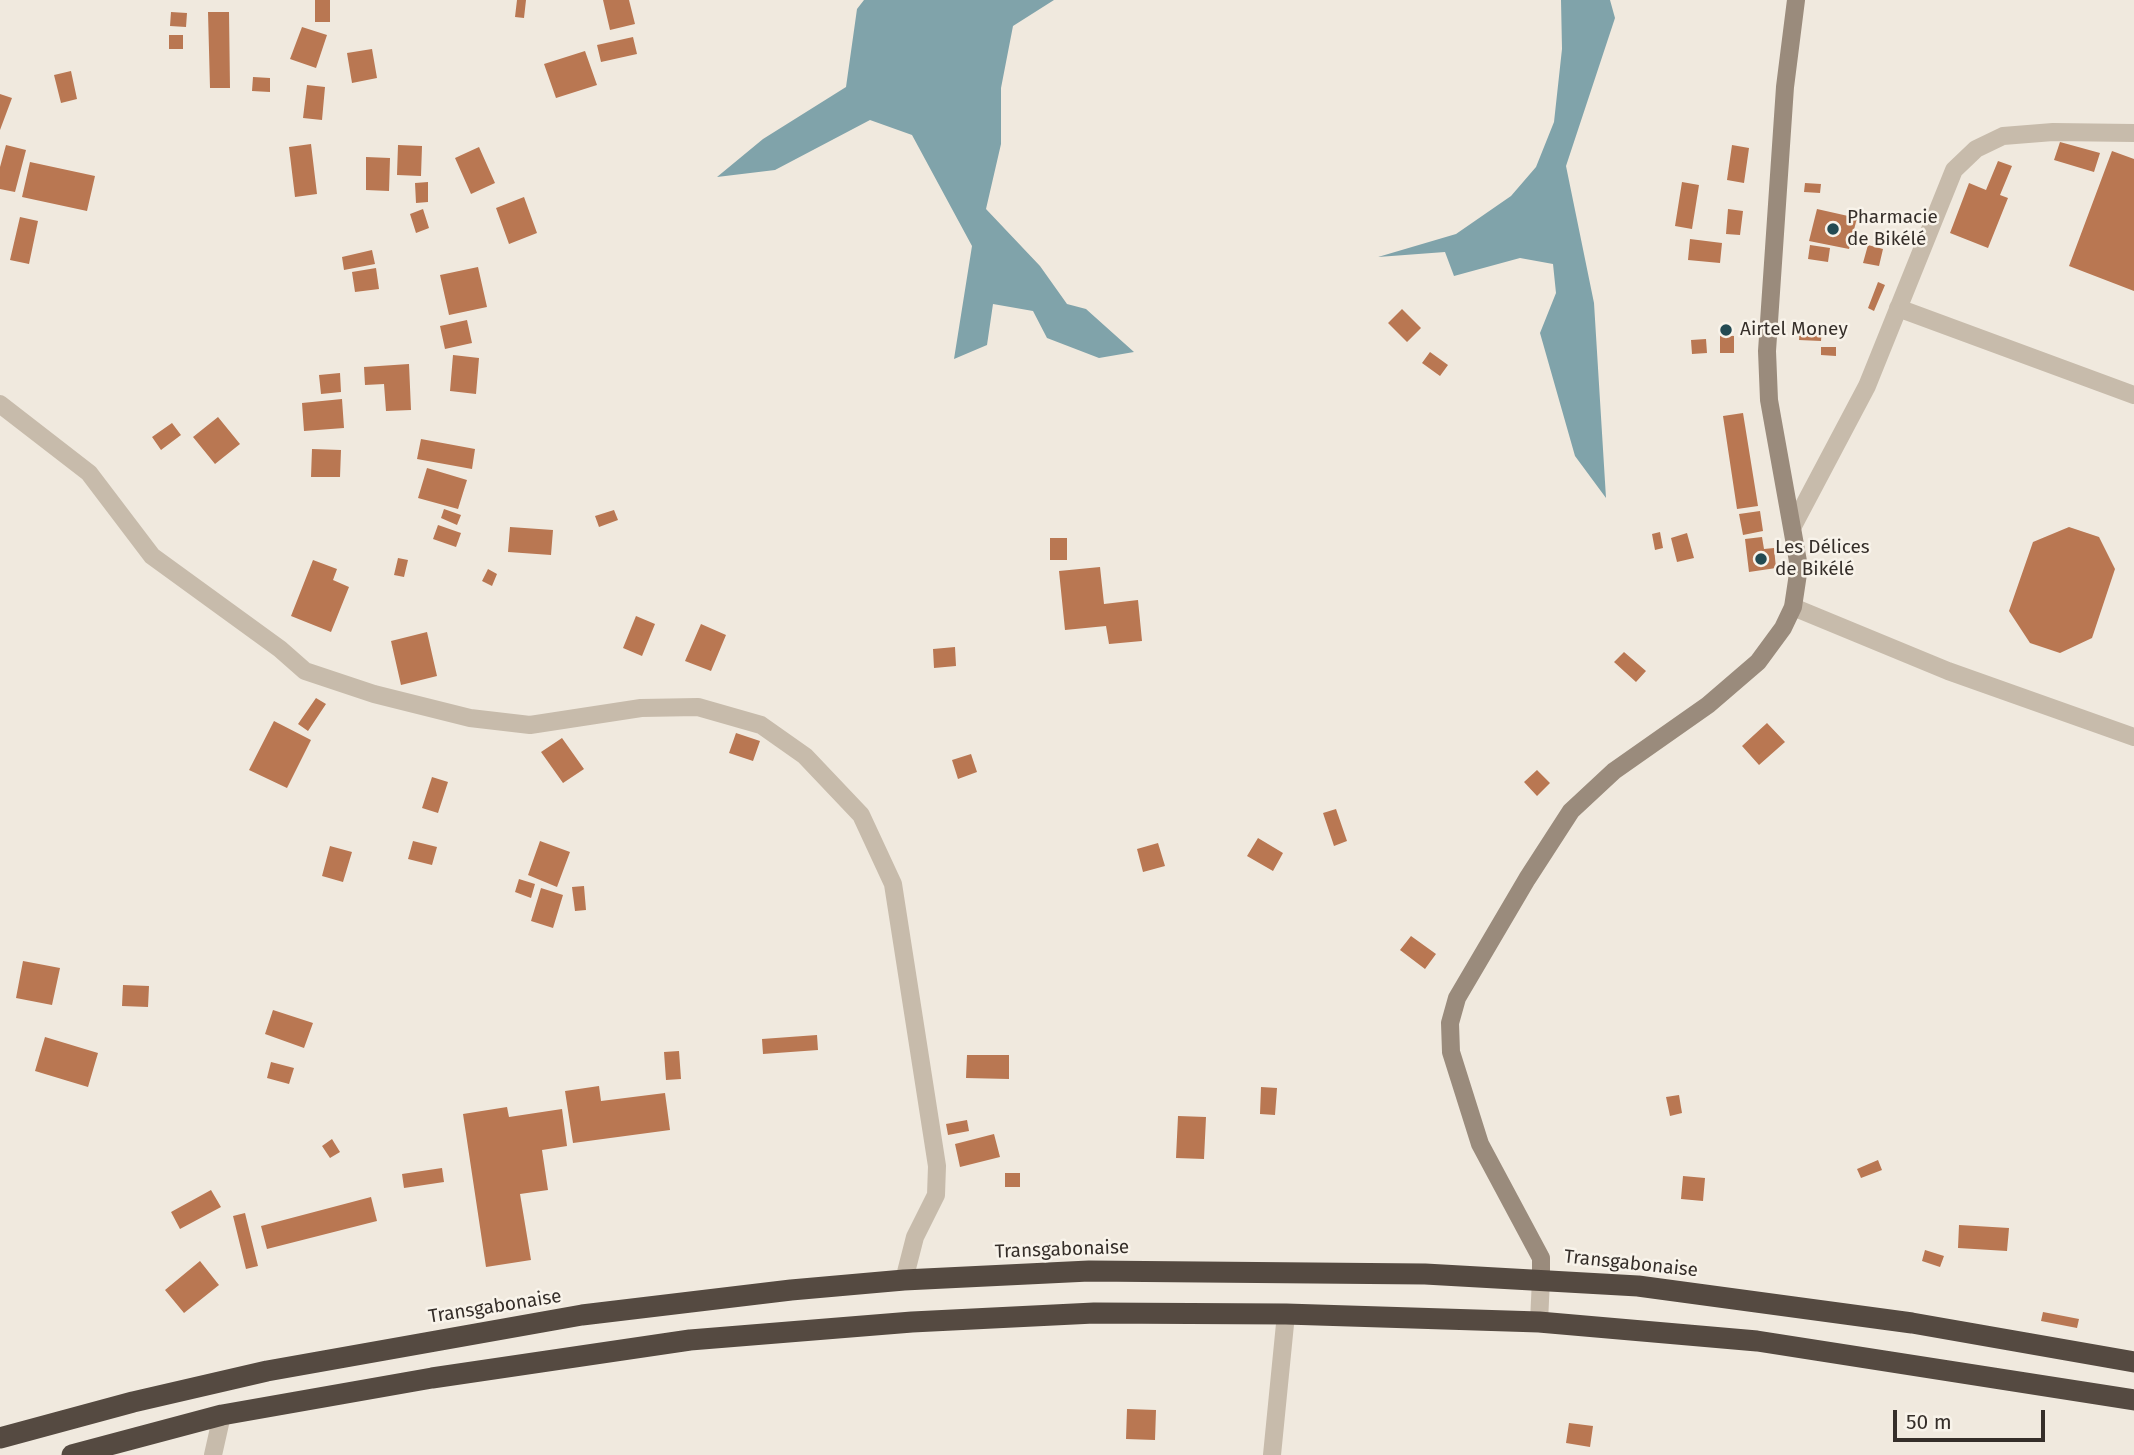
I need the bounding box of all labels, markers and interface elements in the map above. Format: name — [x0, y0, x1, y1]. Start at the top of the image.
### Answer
place label: Pharmacie de Bikélé — [1847, 207, 1938, 251]
marker: Pharmacie de Bikélé — [1825, 221, 1841, 237]
place label: Airtel Money — [1740, 319, 1848, 341]
marker: Airtel Money — [1718, 322, 1734, 338]
place label: Les Délices de Bikélé — [1775, 537, 1870, 581]
marker: Les Délices de Bikélé — [1753, 551, 1769, 567]
street label: Transgabonaise — [994, 1236, 1130, 1264]
street label: Transgabonaise — [1563, 1246, 1699, 1282]
street label: Transgabonaise — [427, 1285, 563, 1329]
scale bar — [1896, 1396, 2048, 1440]
text: 50 m — [1906, 1409, 1952, 1435]

